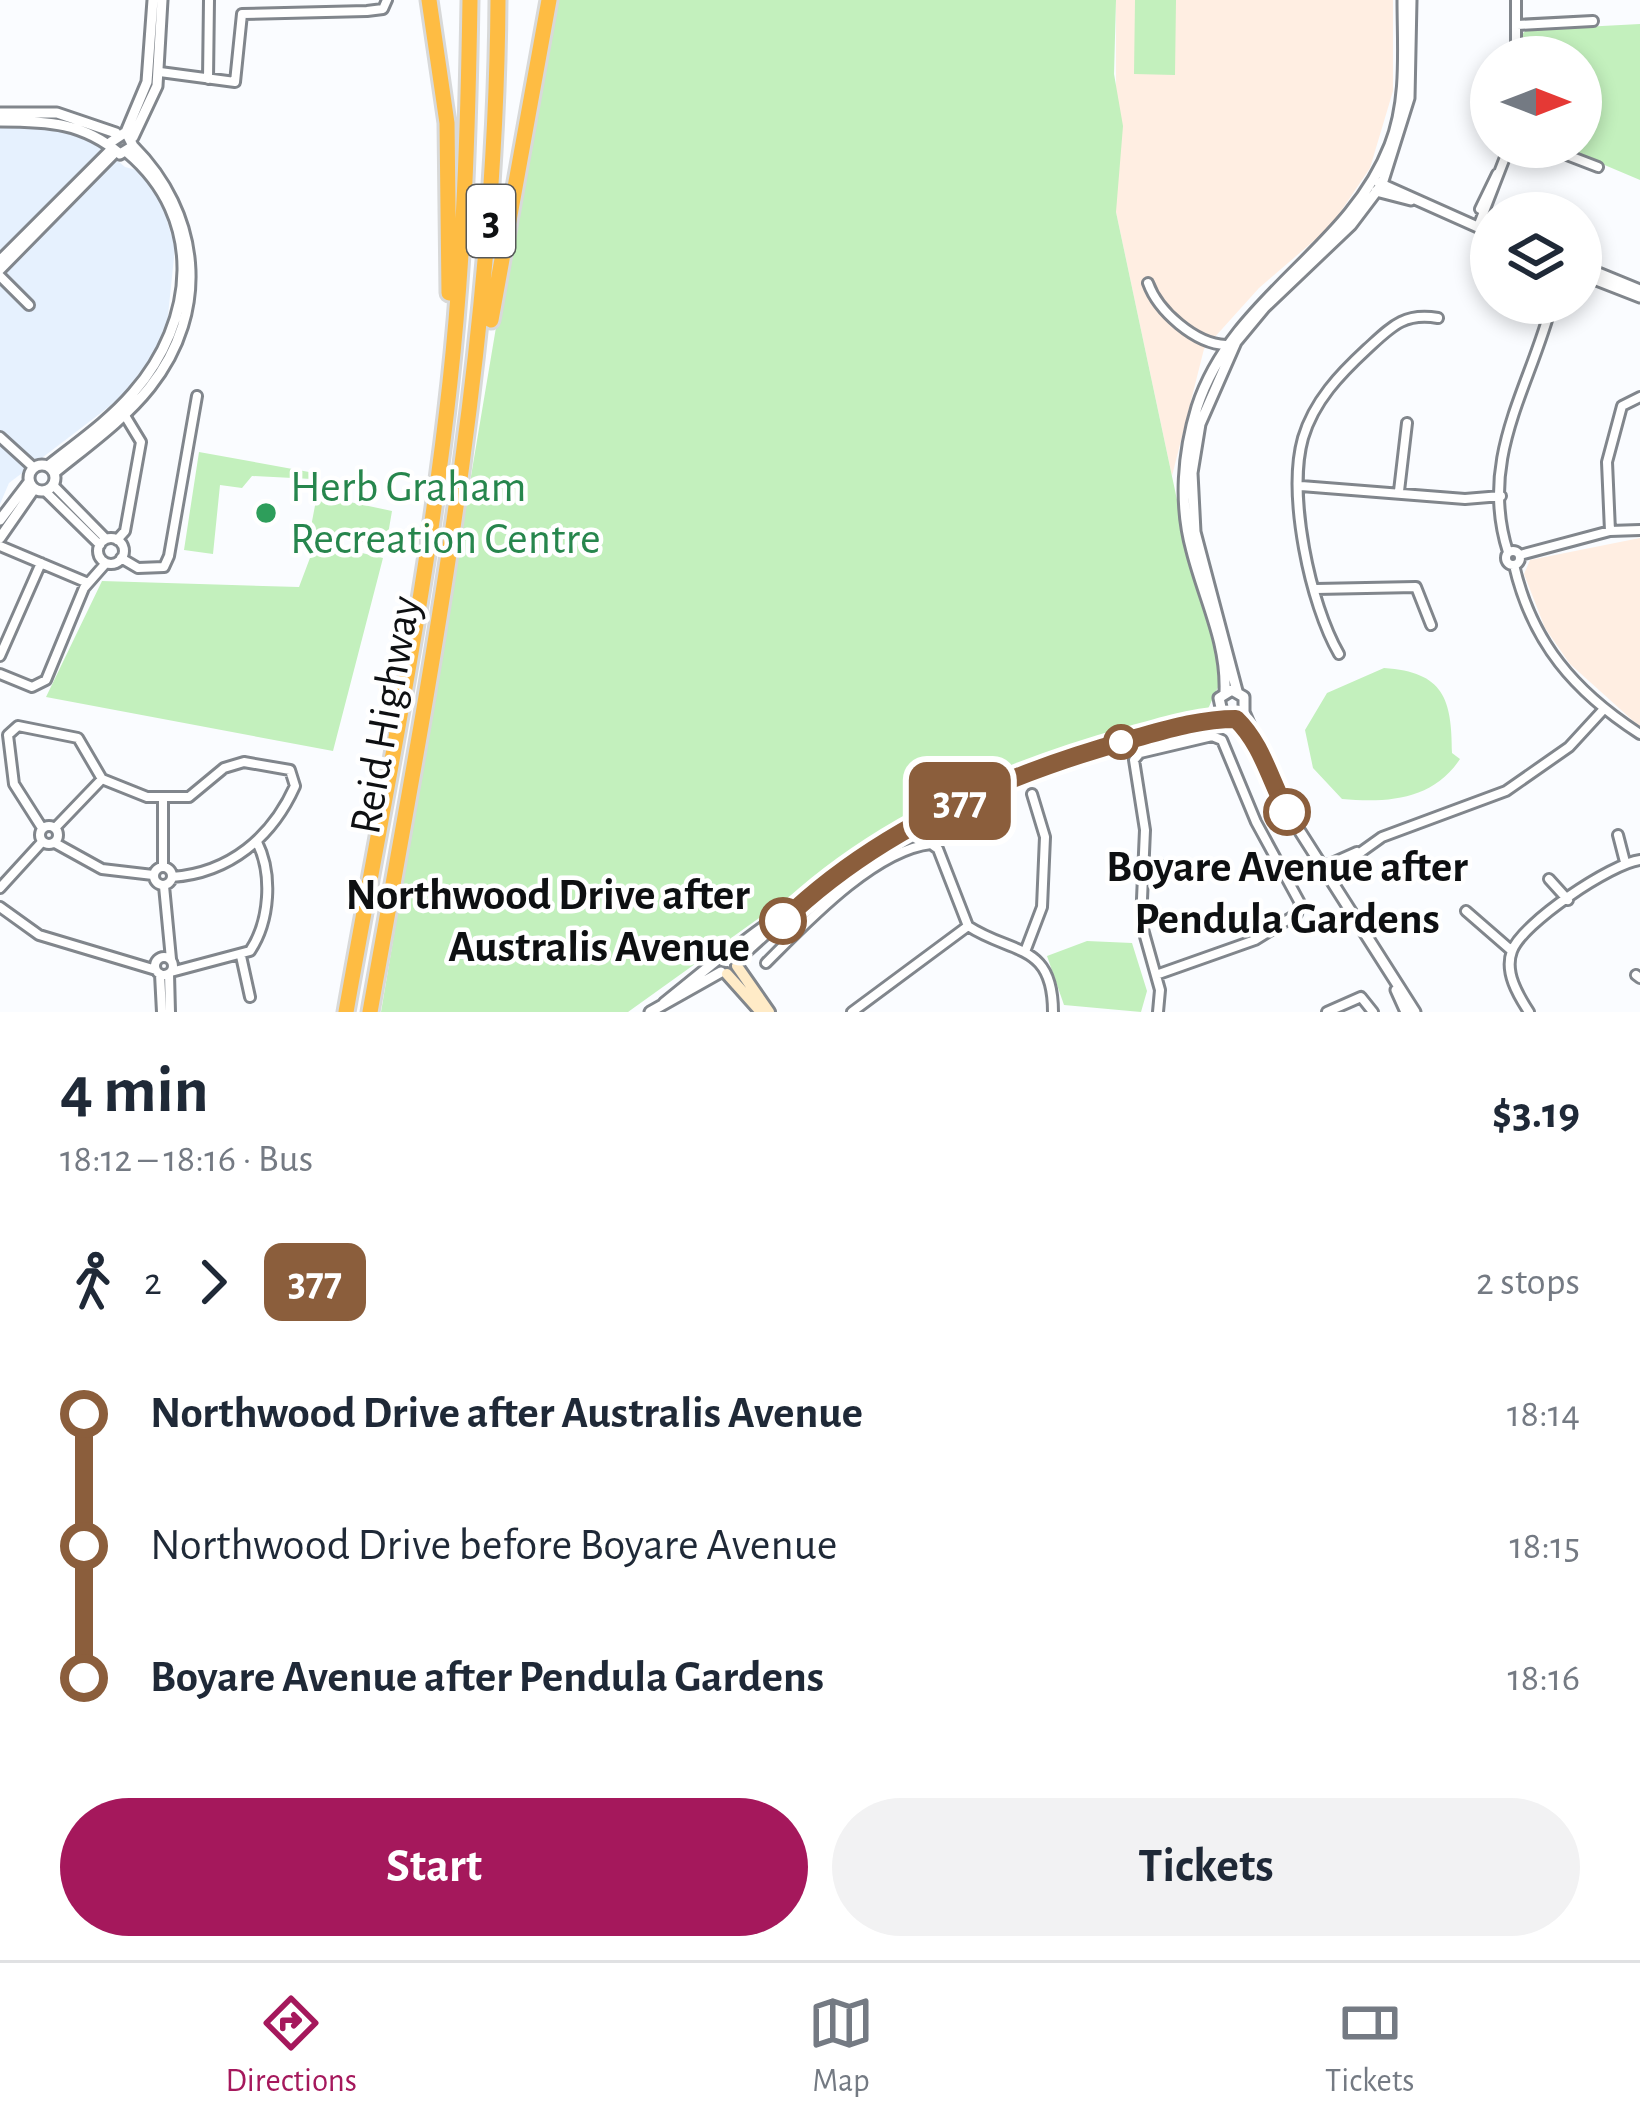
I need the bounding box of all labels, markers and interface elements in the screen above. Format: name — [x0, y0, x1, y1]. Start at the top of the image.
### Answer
north arrow — [1470, 36, 1602, 168]
map controls — [1470, 36, 1602, 324]
road number: 3 — [467, 185, 515, 257]
button: layers — [1470, 192, 1602, 324]
place label: Herb Graham Recreation Centre — [290, 465, 601, 562]
marker: Herb Graham Recreation Centre — [253, 500, 279, 526]
street label: Reid Highway — [343, 592, 429, 838]
unlabelled marker — [1105, 726, 1137, 758]
line badge: 377 — [891, 762, 1029, 840]
text: 377 — [933, 780, 987, 822]
marker: Boyare Avenue after Pendula Gardens — [1265, 790, 1309, 834]
place label: Boyare Avenue after Pendula Gardens — [1106, 845, 1468, 942]
place label: Northwood Drive after Australis Avenue — [346, 873, 750, 970]
marker: Northwood Drive after Australis Avenue — [761, 899, 805, 943]
text: 4 min — [60, 1058, 209, 1124]
text: $3.19 — [1492, 1091, 1580, 1136]
text: 18:12 – 18:16 · Bus — [60, 1140, 313, 1179]
icon: walk — [60, 1249, 126, 1315]
icon: forward — [180, 1249, 246, 1315]
text: 377 — [288, 1261, 342, 1303]
text: 2 — [144, 1263, 162, 1302]
text: 2 stops — [1476, 1263, 1580, 1302]
text: Northwood Drive after Australis Avenue — [150, 1391, 863, 1436]
text: 18:14 — [1507, 1395, 1580, 1434]
text: Northwood Drive before Boyare Avenue — [150, 1523, 837, 1568]
text: 18:15 — [1509, 1527, 1580, 1566]
text: Boyare Avenue after Pendula Gardens — [150, 1655, 824, 1700]
text: 18:16 — [1507, 1659, 1580, 1698]
button: Start — [60, 1798, 808, 1936]
button: Tickets — [832, 1798, 1580, 1936]
tab: Directions — [226, 1990, 357, 2102]
tab: Map — [808, 1990, 874, 2102]
tab: Tickets — [1325, 1990, 1414, 2102]

